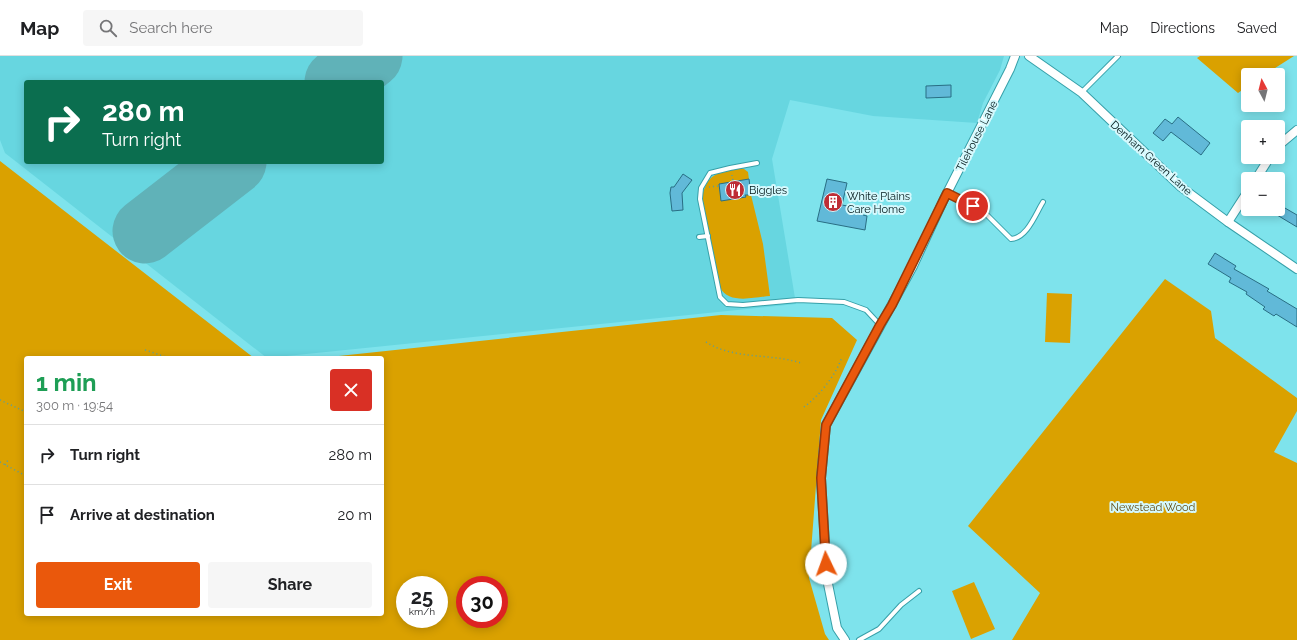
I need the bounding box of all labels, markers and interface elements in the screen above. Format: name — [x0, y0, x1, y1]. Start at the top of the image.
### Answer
search box — [83, 10, 363, 46]
text: Map — [20, 17, 59, 39]
icon: search — [97, 17, 119, 39]
text: Search here — [129, 19, 213, 37]
text: Map — [1100, 20, 1128, 36]
text: Directions — [1150, 20, 1215, 36]
text: Saved — [1237, 20, 1277, 36]
north arrow — [1241, 68, 1285, 112]
map controls — [1241, 68, 1285, 216]
text: 280 m — [102, 95, 185, 128]
icon: right — [36, 96, 88, 148]
street label: Tilehouse Lane — [954, 98, 1001, 174]
street label: Denham Green Lane — [1108, 118, 1195, 198]
button: + — [1241, 120, 1285, 164]
text: Turn right — [102, 129, 181, 150]
button: − — [1241, 172, 1285, 216]
restaurant icon: Biggles — [724, 179, 746, 201]
place label: Biggles — [749, 184, 787, 197]
pin — [956, 189, 990, 223]
place label: White Plains Care Home — [847, 190, 910, 216]
building icon: White Plains Care Home — [822, 191, 844, 213]
icon: arrive — [962, 195, 984, 217]
text: 1 min — [36, 368, 97, 397]
button: close — [330, 369, 372, 411]
text: 300 m · 19:54 — [36, 398, 113, 413]
icon: right — [36, 444, 58, 466]
text: Turn right — [70, 446, 140, 464]
text: 280 m — [328, 446, 372, 464]
park label: Newstead Wood — [1111, 501, 1196, 514]
icon: arrive — [36, 504, 58, 526]
text: Arrive at destination — [70, 506, 215, 524]
text: 20 m — [337, 506, 372, 524]
position arrow — [805, 543, 847, 585]
button: Exit — [36, 562, 200, 608]
button: Share — [208, 562, 372, 608]
speed limit sign: 30 — [456, 576, 508, 628]
text: 25 — [411, 585, 433, 609]
text: km/h — [409, 606, 435, 617]

